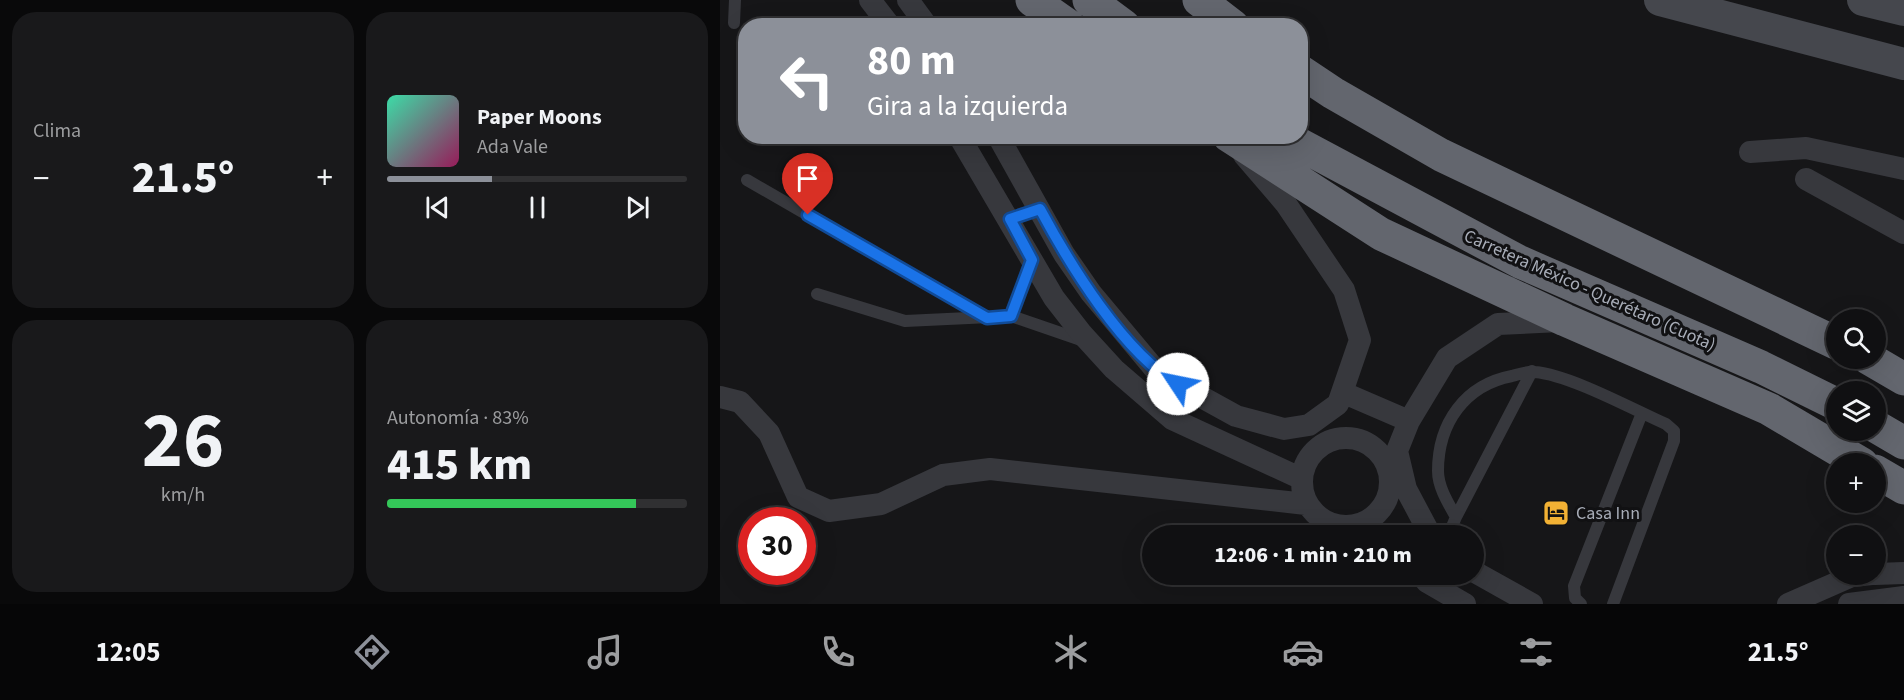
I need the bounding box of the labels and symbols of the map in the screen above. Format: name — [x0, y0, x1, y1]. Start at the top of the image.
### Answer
pin — [782, 153, 833, 215]
street label: Carretera México - Querétaro (Cuota) — [1460, 223, 1720, 357]
position arrow — [1146, 352, 1210, 416]
hotel icon: Casa Inn — [1541, 498, 1571, 528]
place label: Casa Inn — [1576, 501, 1640, 526]
speed limit sign: 30 — [738, 507, 816, 585]

